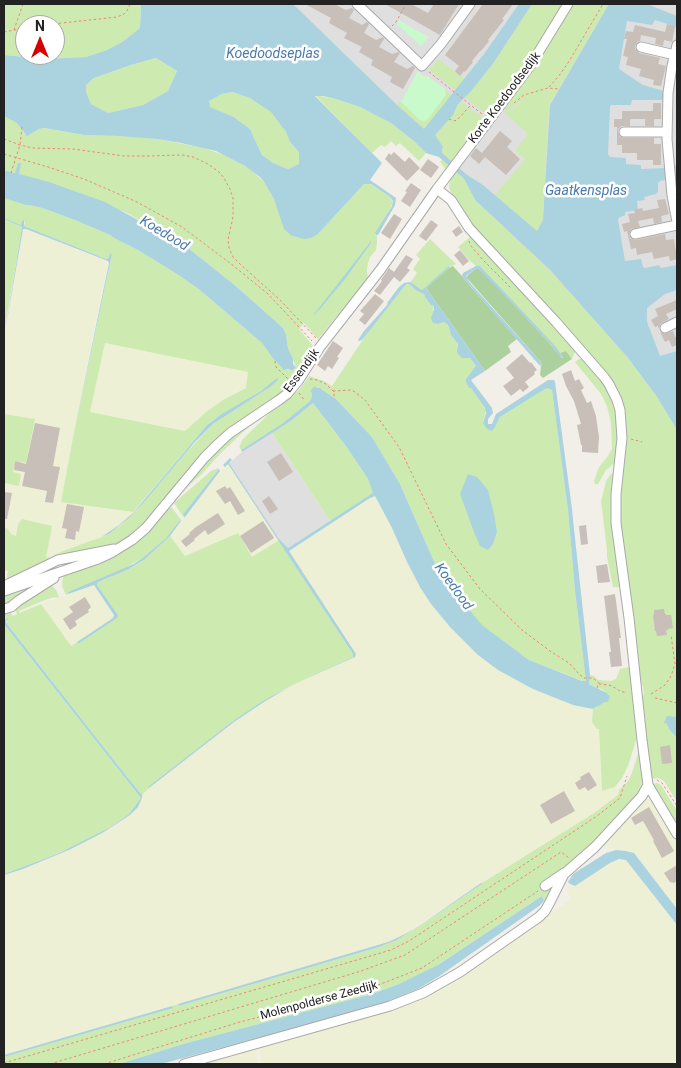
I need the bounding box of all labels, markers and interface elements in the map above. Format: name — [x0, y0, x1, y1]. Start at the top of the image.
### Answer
north arrow — [15, 15, 65, 65]
text: N — [35, 18, 45, 34]
water label: Koedoodseplas — [226, 46, 320, 62]
street label: Korte Koedoodsedijk — [466, 49, 544, 147]
water label: Gaatkensplas — [545, 183, 627, 199]
water label: Koedood — [136, 213, 192, 255]
street label: Essendijk — [281, 346, 323, 396]
water label: Koedood — [430, 560, 476, 614]
street label: Molenpolderse Zeedijk — [259, 978, 379, 1024]

